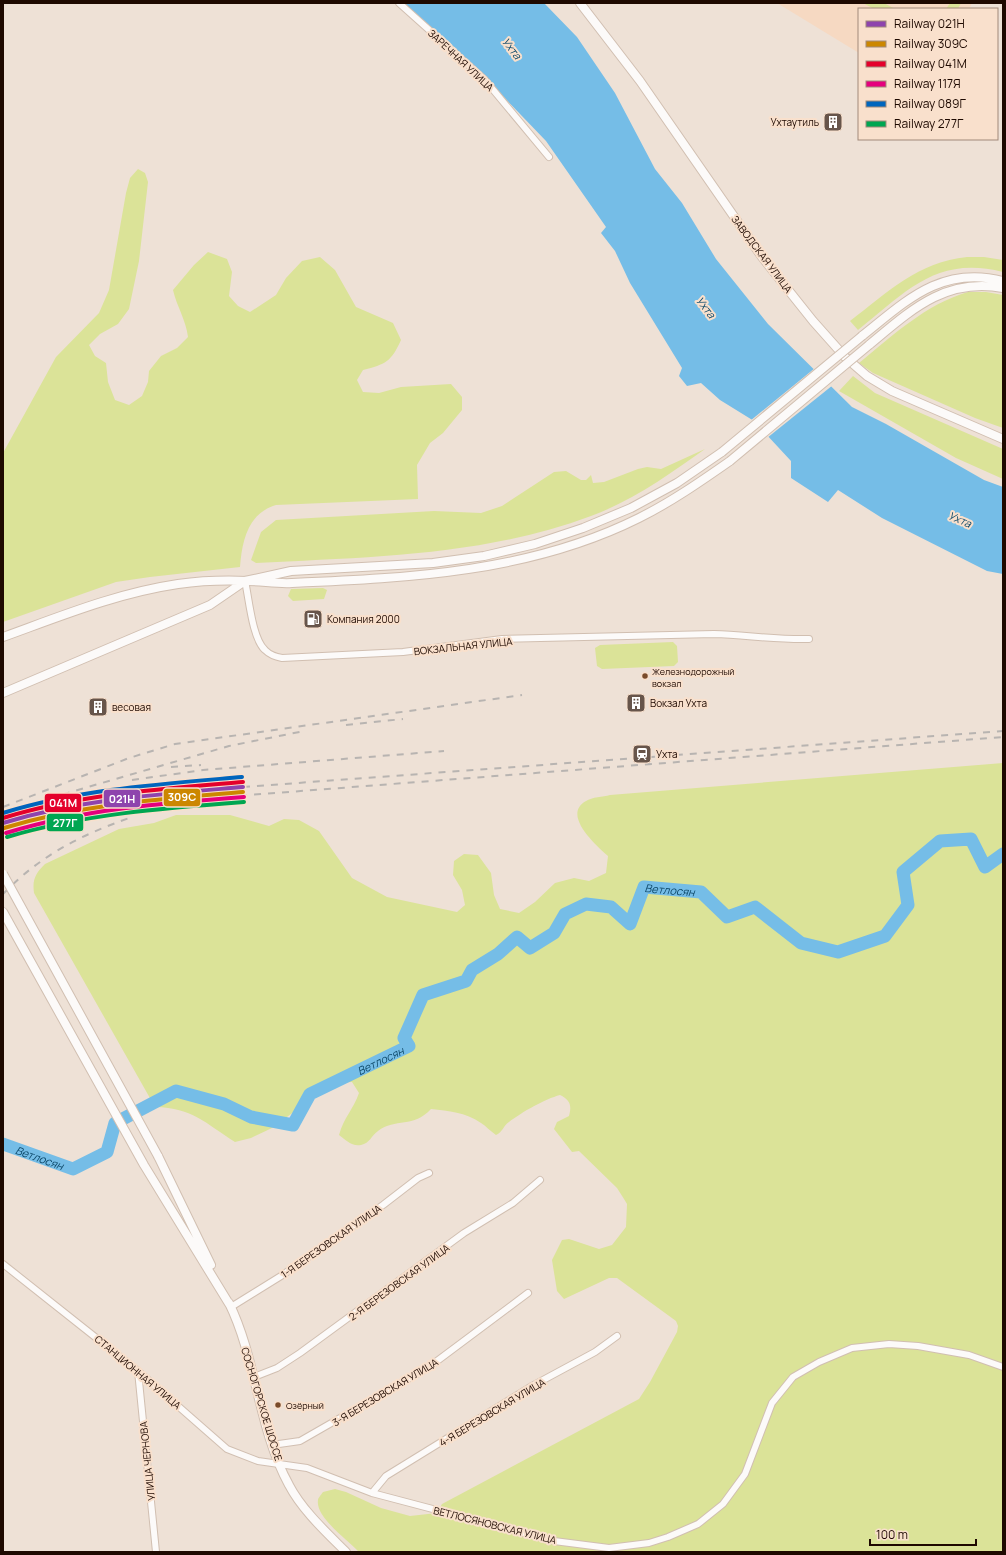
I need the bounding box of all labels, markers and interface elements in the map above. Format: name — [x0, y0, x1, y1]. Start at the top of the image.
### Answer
legend — [858, 8, 998, 140]
text: Railway 021Н — [894, 15, 965, 32]
street label: ЗАРЕЧНАЯ УЛИЦА — [425, 26, 497, 95]
water label: Ухта — [499, 34, 526, 63]
text: Railway 309С — [894, 35, 968, 52]
text: Railway 041М — [894, 55, 967, 72]
text: Railway 117Я — [894, 75, 961, 92]
text: Railway 089Г — [894, 95, 966, 112]
building icon: Ухтаутиль — [822, 111, 844, 133]
place label: Ухтаутиль — [771, 115, 819, 129]
text: Railway 277Г — [894, 115, 964, 132]
street label: ЗАВОДСКАЯ УЛИЦА — [728, 212, 796, 296]
water label: Ухта — [693, 293, 720, 322]
water label: Ухта — [946, 507, 975, 531]
fuel station icon: Компания 2000 — [302, 608, 324, 630]
place label: Компания 2000 — [327, 612, 400, 626]
street label: ВОКЗАЛЬНАЯ УЛИЦА — [413, 634, 514, 658]
place label: Железнодорожный вокзал — [652, 665, 735, 690]
marker: Железнодорожный вокзал — [640, 671, 650, 681]
building icon: Вокзал Ухта — [625, 692, 647, 714]
building icon: весовая — [87, 696, 109, 718]
place label: Вокзал Ухта — [650, 696, 707, 710]
place label: весовая — [112, 700, 151, 714]
station icon: Ухта — [631, 743, 653, 765]
place label: Ухта — [656, 747, 678, 761]
line badge: 309С — [163, 788, 201, 807]
line badge: 021Н — [103, 789, 141, 808]
text: 309С — [168, 789, 196, 804]
text: 021Н — [109, 791, 135, 806]
line badge: 041М — [44, 793, 82, 813]
text: 041М — [49, 795, 77, 810]
line badge: 277Г — [46, 813, 84, 832]
text: 277Г — [53, 815, 77, 830]
water label: Ветлосян — [644, 880, 697, 899]
water label: Ветлосян — [354, 1042, 407, 1078]
water label: Ветлосян — [14, 1142, 67, 1173]
street label: 1-Я БЕРЕЗОВСКАЯ УЛИЦА — [278, 1201, 385, 1281]
street label: 2-Я БЕРЕЗОВСКАЯ УЛИЦА — [346, 1240, 453, 1323]
street label: СТАНЦИОННАЯ УЛИЦА — [92, 1332, 185, 1413]
street label: СОСНОГОРСКОЕ ШОССЕ — [238, 1345, 286, 1463]
street label: 3-Я БЕРЕЗОВСКАЯ УЛИЦА — [329, 1354, 441, 1429]
street label: 4-Я БЕРЕЗОВСКАЯ УЛИЦА — [436, 1374, 548, 1449]
place label: Озёрный — [286, 1399, 324, 1412]
marker: Озёрный — [273, 1400, 283, 1410]
street label: УЛИЦА ЧЕРНОВА — [136, 1420, 158, 1501]
street label: ВЕТЛОСЯНОВСКАЯ УЛИЦА — [432, 1503, 559, 1547]
scale bar — [870, 1521, 976, 1547]
text: 100 m — [876, 1526, 908, 1543]

